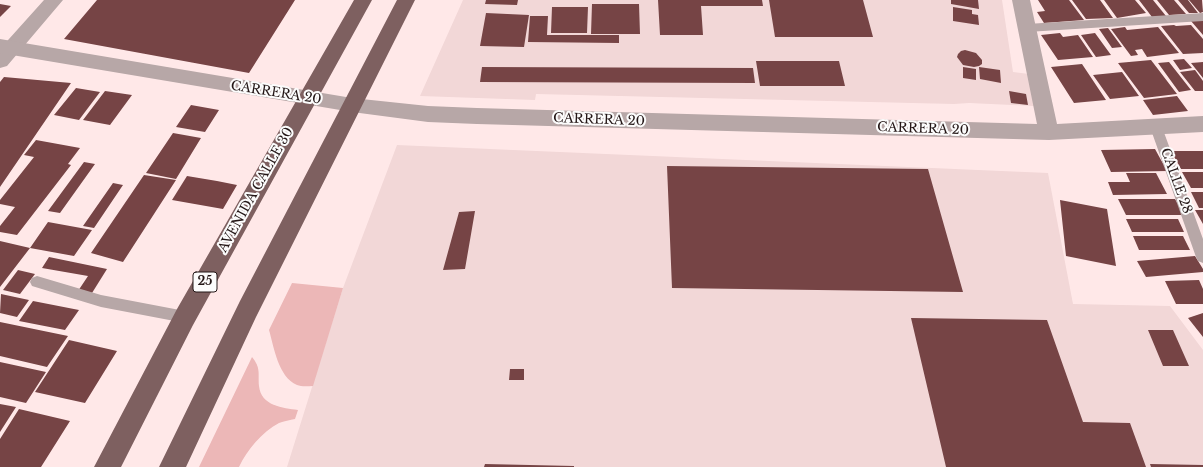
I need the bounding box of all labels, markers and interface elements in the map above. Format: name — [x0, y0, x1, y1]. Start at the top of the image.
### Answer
street label: CARRERA 20 — [229, 78, 323, 108]
street label: CARRERA 20 — [553, 111, 645, 129]
street label: CARRERA 20 — [877, 120, 969, 138]
street label: AVENIDA CALLE 30 — [215, 125, 297, 255]
street label: CALLE 28 — [1157, 146, 1195, 216]
road number: 25 — [193, 272, 217, 292]

